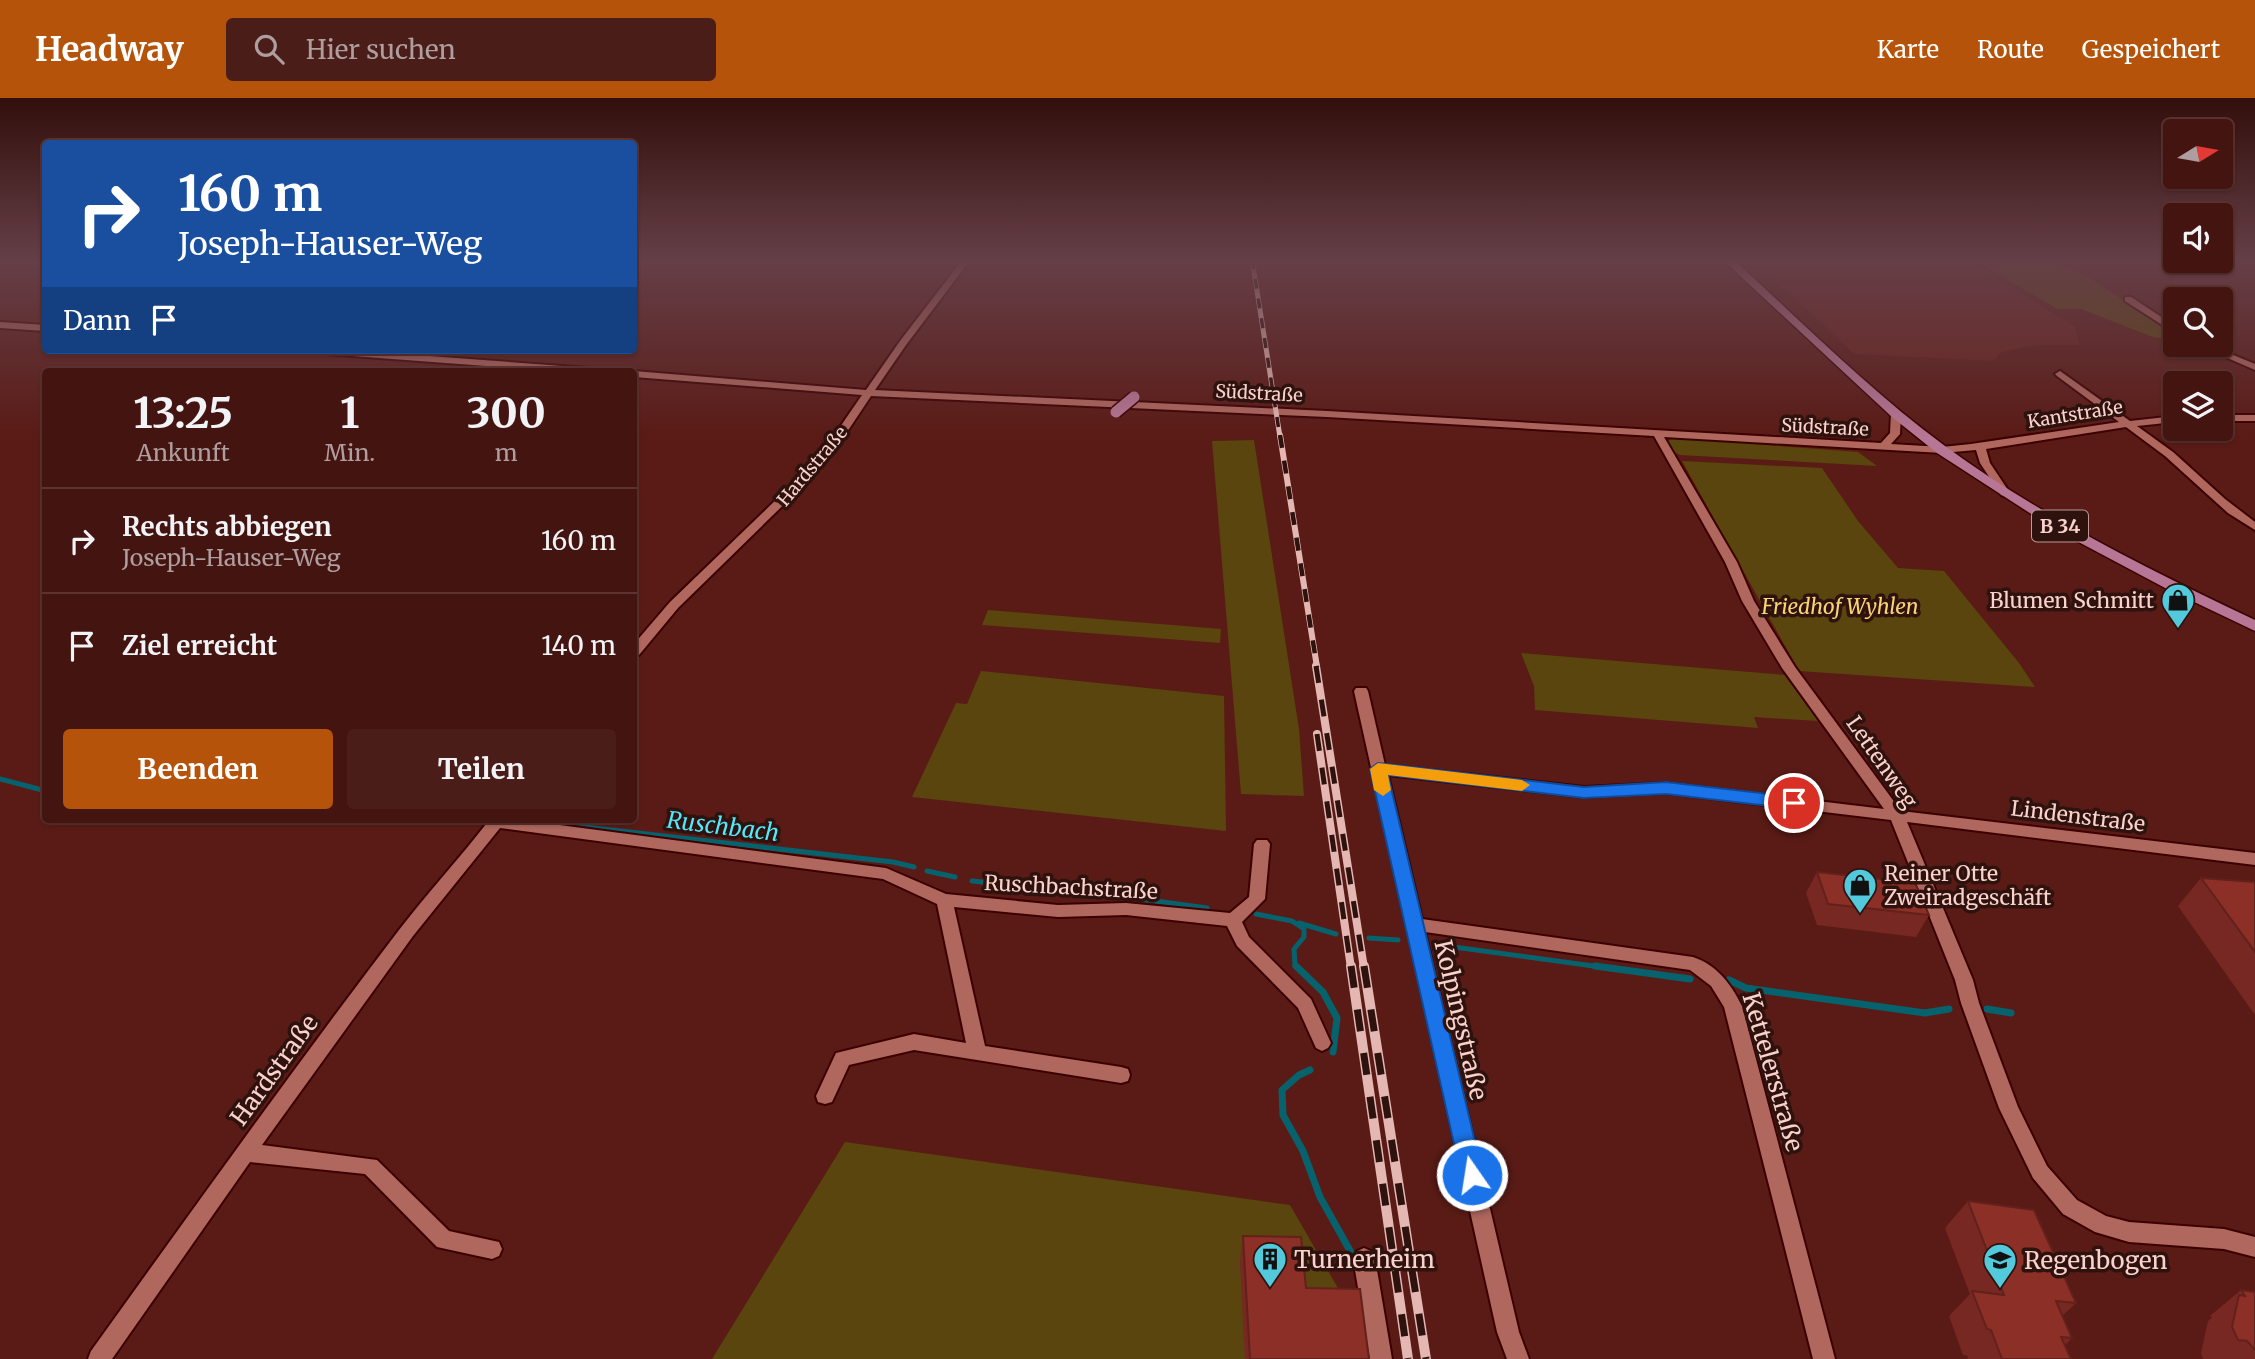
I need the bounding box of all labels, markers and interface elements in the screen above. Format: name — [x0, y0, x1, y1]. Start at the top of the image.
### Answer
search box — [226, 18, 716, 81]
text: Headway — [35, 29, 184, 70]
icon: search — [250, 30, 288, 68]
text: Hier suchen — [306, 33, 456, 66]
text: Karte — [1877, 34, 1939, 65]
text: Route — [1977, 34, 2044, 65]
text: Gespeichert — [2082, 34, 2220, 65]
north arrow — [2163, 119, 2233, 189]
map controls — [2163, 119, 2233, 441]
text: 160 m — [178, 163, 322, 224]
icon: right — [63, 168, 154, 259]
button: sound — [2163, 203, 2233, 273]
text: Joseph-Hauser-Weg — [178, 224, 482, 264]
button: search — [2163, 287, 2233, 357]
icon: arrive — [145, 301, 183, 339]
text: Dann — [63, 304, 131, 337]
button: layers — [2163, 371, 2233, 441]
street label: Südstraße — [1215, 379, 1303, 407]
text: 13:25 — [133, 387, 233, 439]
text: 1 — [340, 387, 359, 439]
text: 300 — [466, 387, 546, 439]
street label: Kantstraße — [2026, 395, 2124, 433]
street label: Südstraße — [1781, 413, 1869, 441]
street label: Hardstraße — [772, 421, 852, 511]
text: Ankunft — [136, 438, 230, 467]
text: Min. — [324, 438, 375, 467]
text: m — [495, 438, 518, 467]
text: Rechts abbiegen — [122, 510, 332, 543]
road number: B 34 — [2032, 510, 2088, 542]
icon: right — [63, 522, 101, 560]
text: 160 m — [541, 524, 616, 557]
text: Joseph-Hauser-Weg — [122, 543, 341, 572]
shop icon: Blumen Schmitt — [2159, 581, 2197, 630]
place label: Blumen Schmitt — [1989, 587, 2154, 614]
park label: Friedhof Wyhlen — [1761, 593, 1918, 620]
icon: arrive — [63, 627, 101, 665]
text: Ziel erreicht — [122, 629, 277, 662]
text: 140 m — [541, 629, 616, 662]
street label: Lettenweg — [1840, 711, 1924, 813]
button: Beenden — [63, 729, 333, 809]
button: Teilen — [347, 729, 616, 809]
pin — [1764, 773, 1824, 833]
icon: arrive — [1775, 784, 1813, 822]
street label: Lindenstraße — [2009, 794, 2147, 838]
water label: Ruschbach — [665, 805, 781, 847]
place label: Reiner Otte Zweiradgeschäft — [1884, 860, 2051, 911]
shop icon: Reiner Otte Zweiradgeschäft — [1841, 866, 1879, 915]
street label: Ruschbachstraße — [983, 869, 1159, 905]
street label: Kolpingstraße — [1428, 937, 1494, 1103]
street label: Kettelerstraße — [1736, 989, 1810, 1155]
street label: Hardstraße — [223, 1008, 325, 1132]
position arrow — [1435, 1138, 1509, 1212]
building icon: Turnerheim — [1251, 1240, 1289, 1289]
school or university icon: Regenbogen — [1981, 1241, 2019, 1290]
place label: Turnerheim — [1294, 1244, 1435, 1275]
place label: Regenbogen — [2024, 1245, 2168, 1276]

